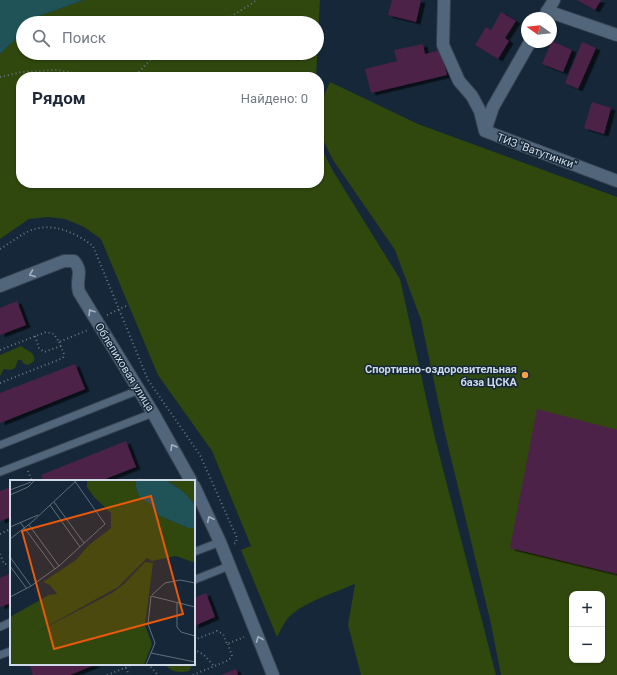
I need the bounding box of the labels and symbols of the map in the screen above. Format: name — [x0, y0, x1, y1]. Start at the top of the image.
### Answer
north arrow — [521, 12, 557, 48]
street label: ТИЗ "Ватутинки" — [495, 131, 579, 172]
one-way arrow — [28, 269, 35, 277]
one-way arrow — [88, 309, 95, 316]
street label: Облепиховая улица — [92, 321, 157, 414]
place label: Спортивно-оздоровительная база ЦСКА — [365, 363, 518, 389]
marker: Спортивно-оздоровительная база ЦСКА — [520, 370, 530, 380]
one-way arrow — [170, 444, 177, 451]
inset map — [10, 480, 195, 665]
one-way arrow — [207, 515, 215, 523]
one-way arrow — [256, 635, 264, 642]

